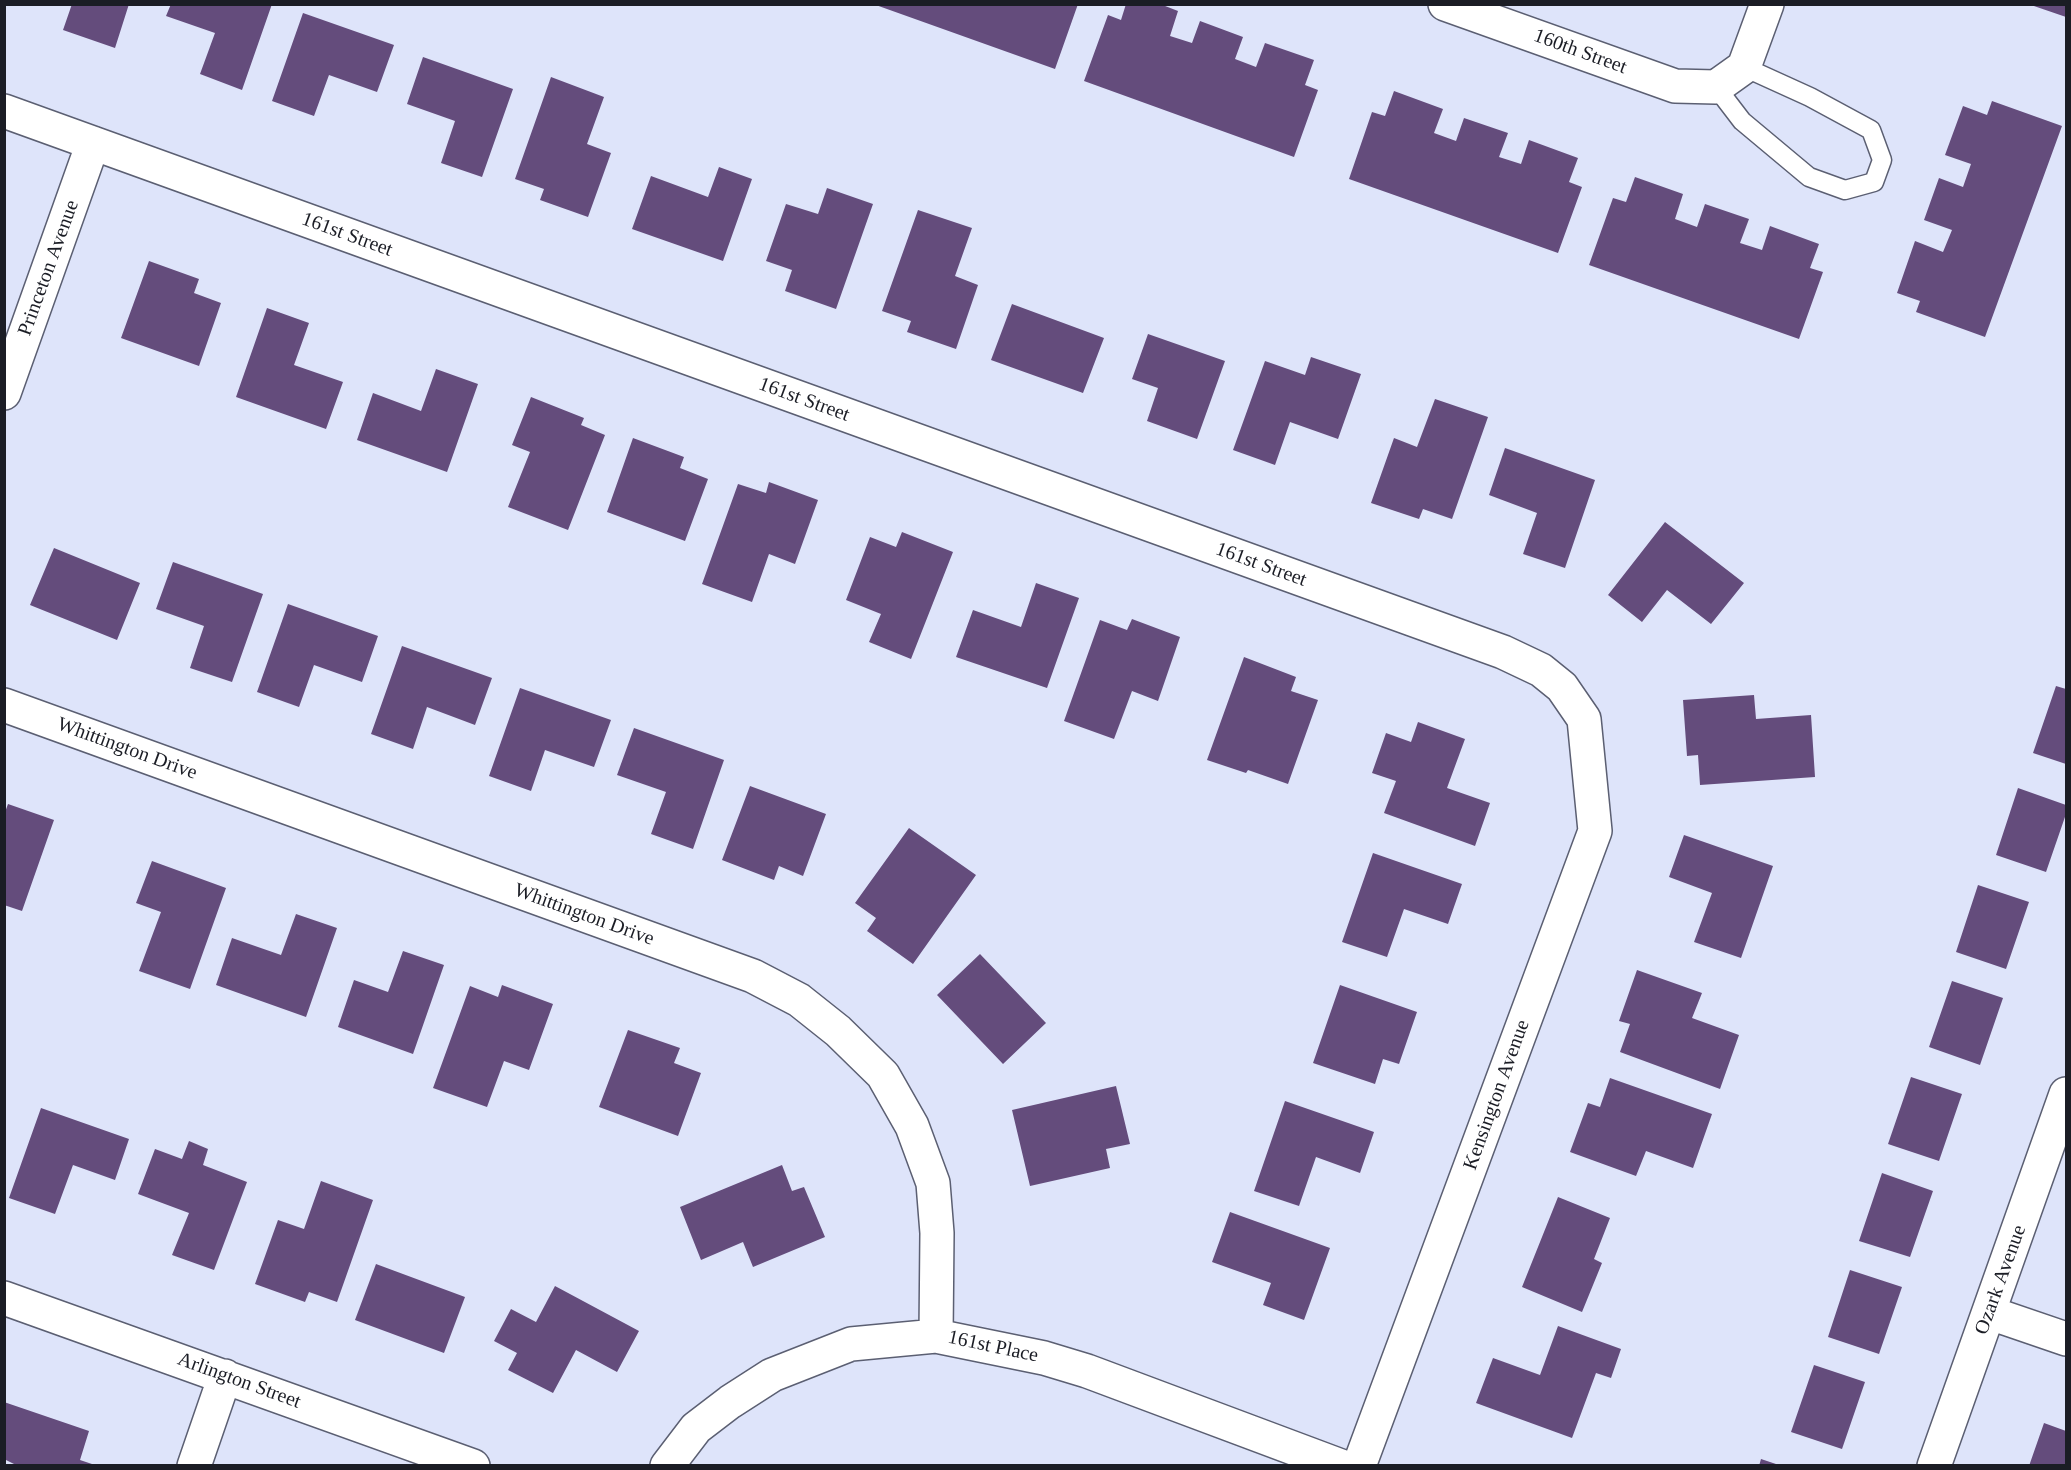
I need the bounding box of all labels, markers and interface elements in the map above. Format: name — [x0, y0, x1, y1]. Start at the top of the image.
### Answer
street label: 160th Street — [1530, 24, 1630, 80]
street label: Princeton Avenue — [13, 197, 85, 339]
street label: 161st Street — [298, 207, 396, 263]
street label: 161st Street — [755, 372, 853, 428]
street label: 161st Street — [1212, 537, 1310, 593]
street label: Whittington Drive — [54, 713, 200, 785]
street label: Whittington Drive — [511, 879, 657, 951]
street label: Kensington Avenue — [1459, 1017, 1535, 1173]
street label: Ozark Avenue — [1970, 1222, 2032, 1338]
street label: 161st Place — [946, 1326, 1040, 1368]
street label: Arlington Street — [174, 1348, 304, 1414]

